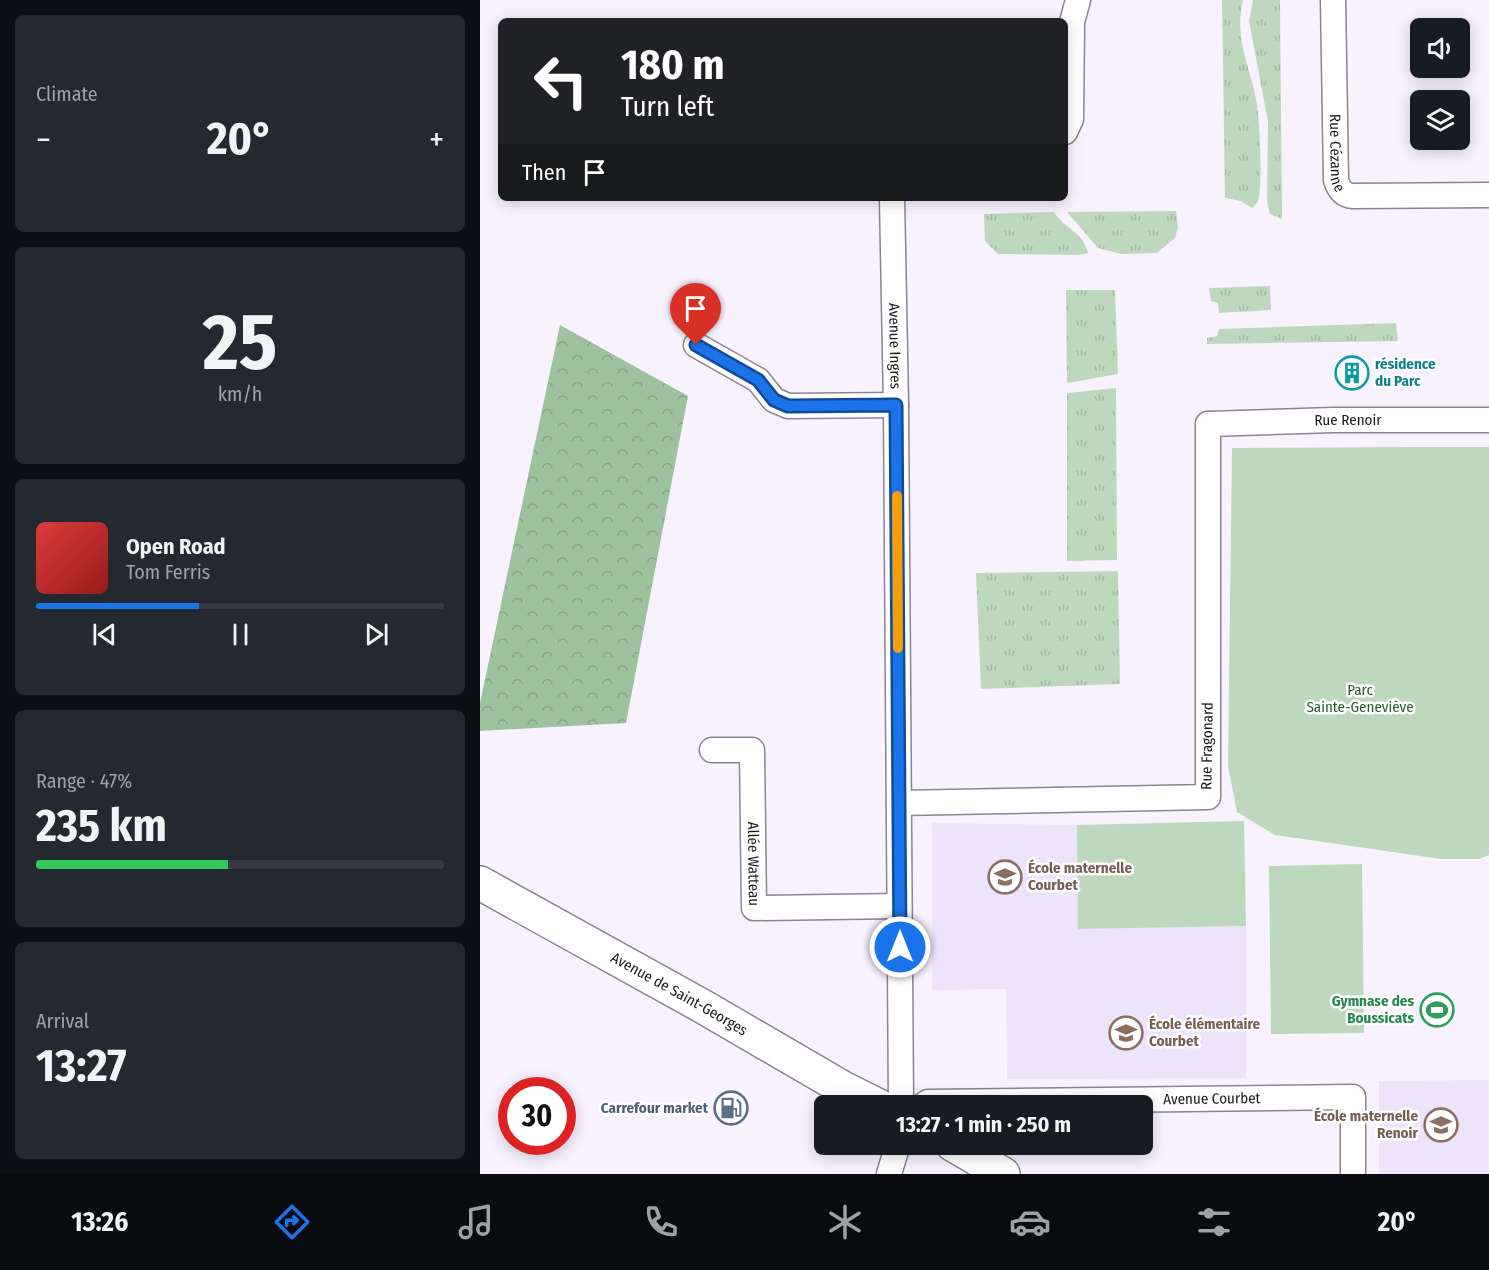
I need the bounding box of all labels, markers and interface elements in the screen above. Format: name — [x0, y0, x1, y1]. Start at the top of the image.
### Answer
map controls — [1410, 18, 1470, 150]
button: sound — [1410, 18, 1470, 78]
text: 180 m — [621, 40, 725, 90]
icon: left — [522, 42, 600, 120]
text: Climate — [36, 82, 98, 106]
button: layers — [1410, 90, 1470, 150]
text: Turn left — [621, 91, 714, 123]
text: 20° — [207, 112, 273, 166]
street label: Rue Cézanne — [1326, 114, 1349, 195]
text: − — [36, 120, 51, 160]
text: + — [429, 120, 444, 160]
icon: arrive — [578, 156, 611, 189]
text: Then — [522, 159, 566, 186]
pin — [670, 283, 721, 345]
icon: arrive — [679, 292, 712, 325]
text: 25 — [203, 296, 277, 390]
street label: Avenue Ingres — [885, 303, 905, 389]
building icon: résidence du Parc — [1334, 355, 1370, 391]
place label: résidence du Parc — [1375, 355, 1436, 390]
text: km/h — [218, 382, 262, 406]
street label: Rue Renoir — [1314, 411, 1382, 430]
text: Open Road — [126, 533, 226, 560]
text: Tom Ferris — [126, 560, 210, 584]
icon: previous — [88, 618, 121, 651]
icon: pause — [224, 618, 257, 651]
icon: next — [360, 618, 393, 651]
park label: Parc Sainte-Geneviève — [1306, 681, 1414, 716]
street label: Rue Fragonard — [1197, 702, 1217, 790]
text: Range · 47% — [36, 769, 132, 793]
text: 235 km — [36, 799, 167, 853]
street label: Allée Watteau — [744, 822, 763, 906]
school or university icon: École maternelle Courbet — [987, 859, 1023, 895]
place label: École maternelle Courbet — [1028, 859, 1132, 894]
position arrow — [868, 915, 932, 979]
street label: Avenue de Saint-Georges — [608, 948, 751, 1039]
place label: Gymnase des Boussicats — [1332, 992, 1414, 1027]
sports icon: Gymnase des Boussicats — [1419, 992, 1455, 1028]
text: Arrival — [36, 1009, 89, 1033]
school or university icon: École élémentaire Courbet — [1108, 1015, 1144, 1051]
place label: École élémentaire Courbet — [1149, 1015, 1260, 1050]
text: 13:27 — [36, 1039, 126, 1093]
speed limit sign: 30 — [498, 1077, 576, 1155]
street label: Avenue Courbet — [1163, 1089, 1261, 1108]
fuel station icon: Carrefour market — [713, 1090, 749, 1126]
place label: Carrefour market — [601, 1099, 709, 1117]
place label: École maternelle Renoir — [1314, 1107, 1419, 1142]
school or university icon: École maternelle Renoir — [1423, 1107, 1459, 1143]
text: 13:27 · 1 min · 250 m — [896, 1111, 1071, 1138]
icon: directions — [271, 1201, 313, 1243]
icon: music — [455, 1201, 497, 1243]
icon: phone — [640, 1201, 682, 1243]
icon: climate — [824, 1201, 866, 1243]
icon: car — [1009, 1201, 1051, 1243]
icon: filters — [1193, 1201, 1235, 1243]
text: 13:26 — [71, 1206, 128, 1238]
text: 20° — [1378, 1206, 1418, 1238]

